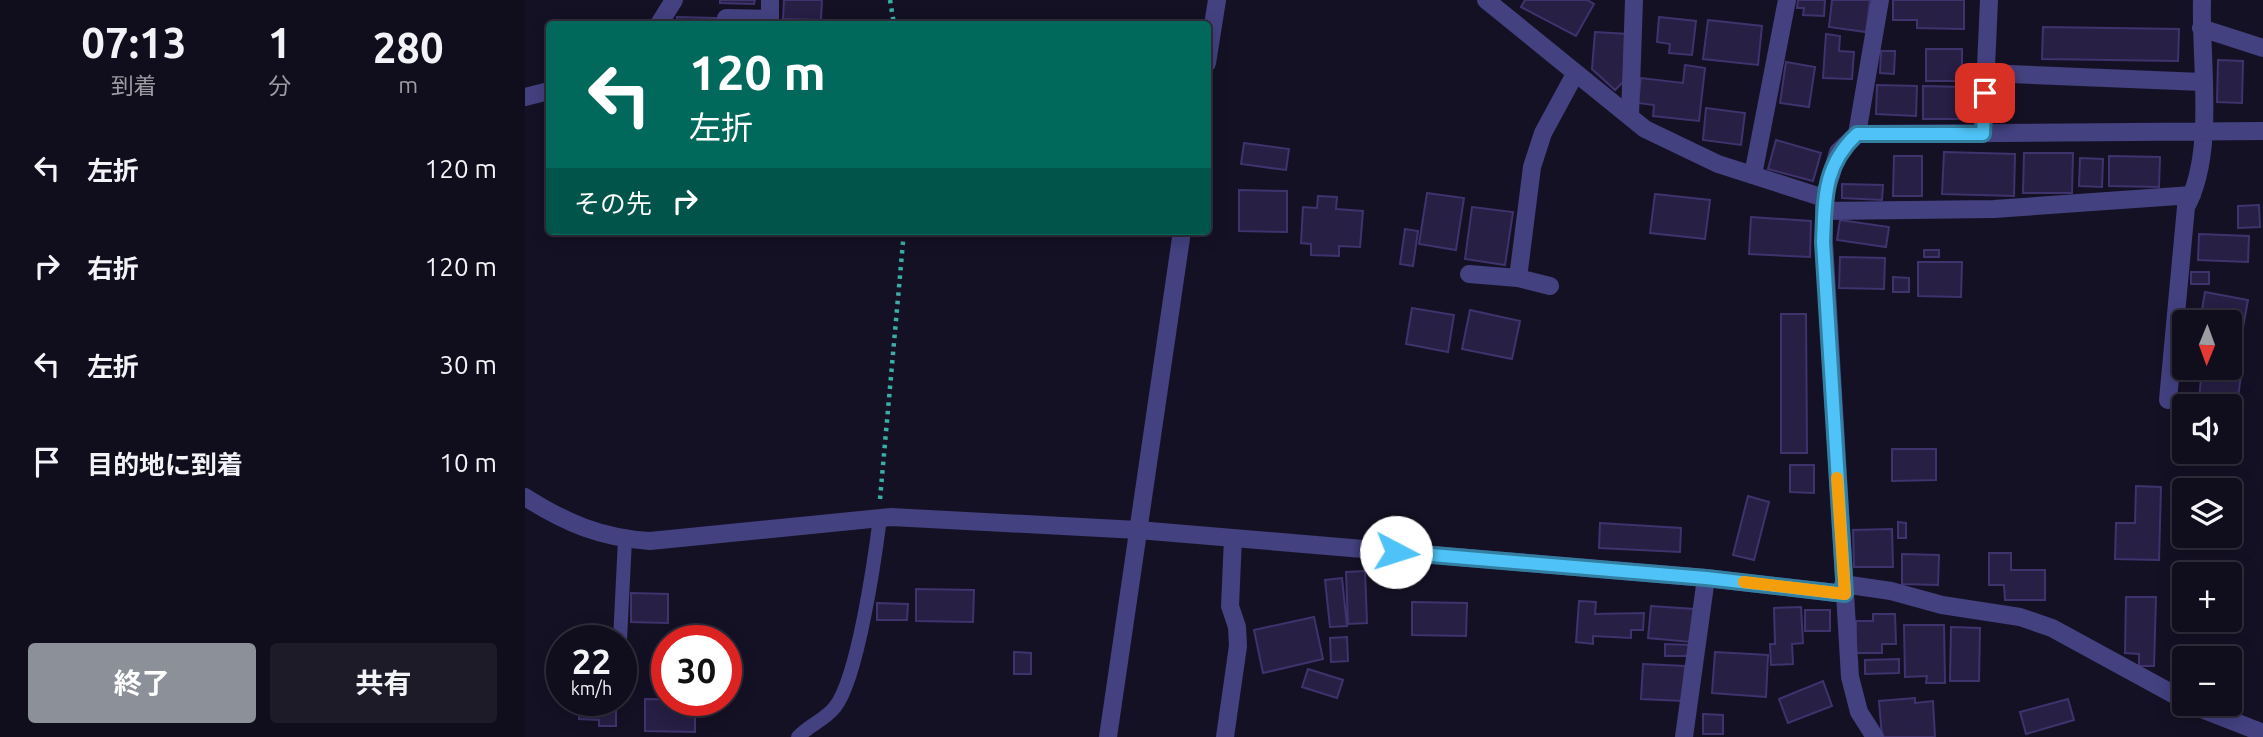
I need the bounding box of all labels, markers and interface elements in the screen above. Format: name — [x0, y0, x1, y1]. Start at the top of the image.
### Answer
text: 07:13 — [81, 19, 186, 66]
text: 1 — [268, 19, 291, 66]
text: 280 — [373, 24, 444, 71]
text: 120 m — [689, 44, 826, 99]
icon: left — [574, 49, 665, 140]
pin — [1955, 63, 2015, 123]
text: m — [398, 72, 418, 97]
text: 到着 — [111, 73, 157, 98]
text: 分 — [268, 73, 291, 98]
icon: arrive — [1966, 74, 2004, 112]
text: 左折 — [689, 109, 753, 145]
icon: left — [28, 149, 66, 187]
text: 120 m — [425, 154, 497, 183]
text: 左折 — [87, 156, 139, 185]
icon: right — [666, 182, 704, 220]
text: その先 — [574, 189, 652, 218]
icon: right — [28, 247, 66, 285]
text: 120 m — [425, 252, 497, 281]
text: 右折 — [87, 254, 139, 283]
north arrow — [2172, 310, 2242, 380]
map controls — [2172, 310, 2242, 716]
icon: left — [28, 345, 66, 383]
text: 30 m — [439, 350, 497, 379]
text: 左折 — [87, 352, 139, 381]
button: sound — [2172, 394, 2242, 464]
icon: arrive — [28, 443, 66, 481]
text: 10 m — [439, 448, 497, 477]
text: 目的地に到着 — [87, 450, 243, 479]
button: layers — [2172, 478, 2242, 548]
position arrow — [1359, 515, 1433, 589]
button: + — [2172, 562, 2242, 632]
speed limit sign: 30 — [651, 625, 742, 716]
text: 22 — [572, 641, 611, 681]
button: 終了 — [28, 643, 256, 723]
button: 共有 — [270, 643, 497, 723]
button: − — [2172, 646, 2242, 716]
text: km/h — [571, 678, 612, 698]

